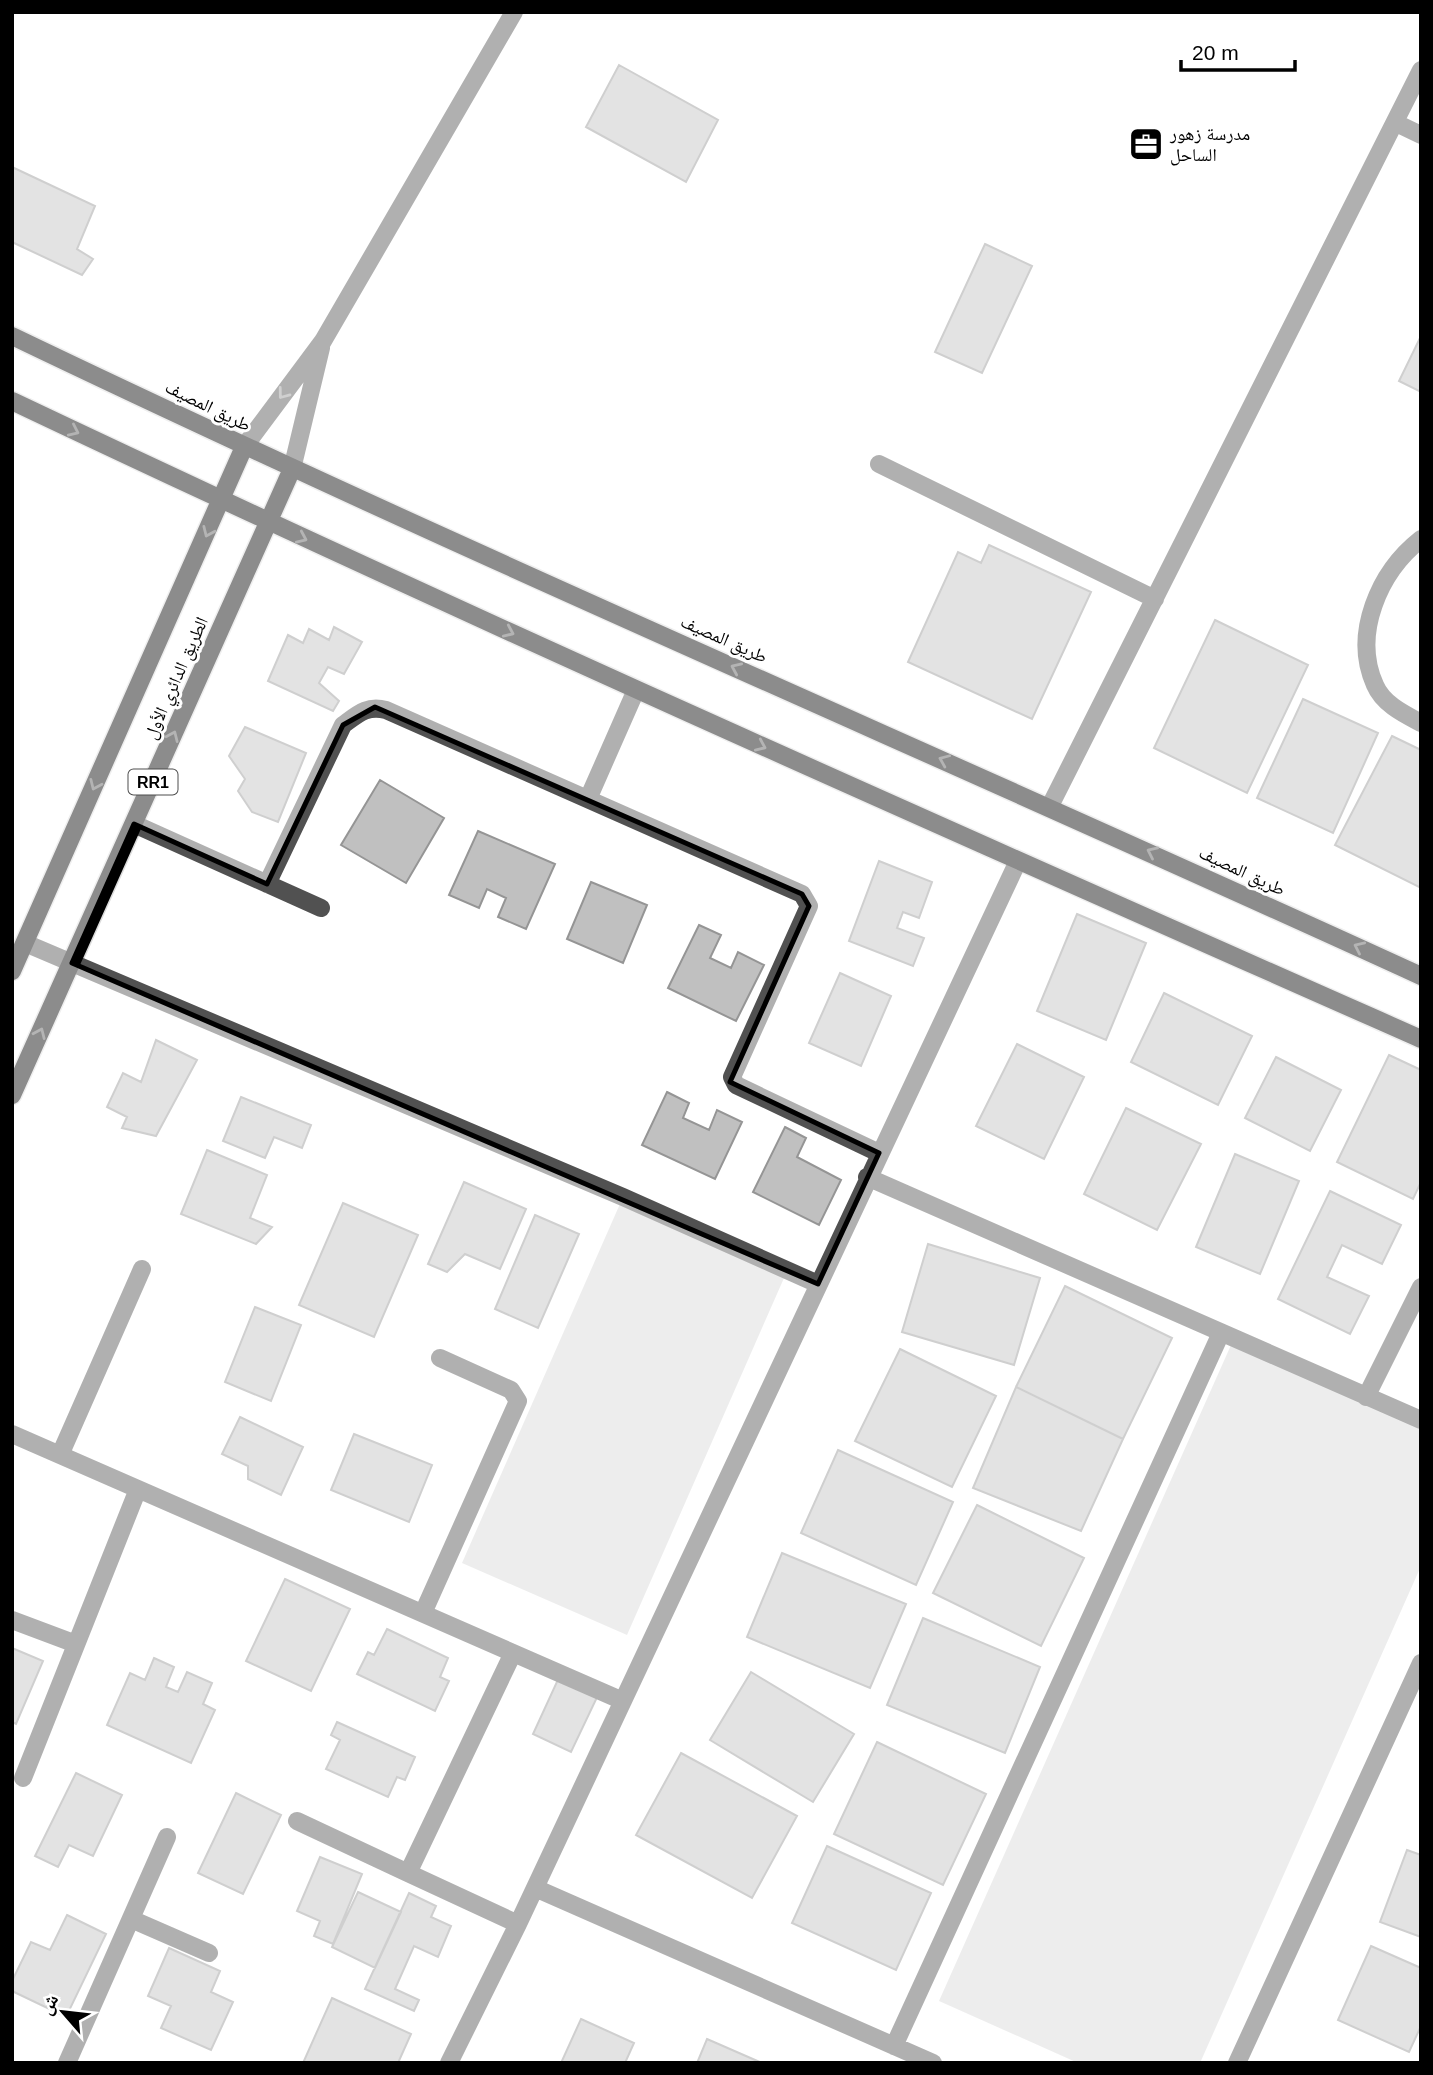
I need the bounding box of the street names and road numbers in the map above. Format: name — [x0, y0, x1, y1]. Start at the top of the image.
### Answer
street label: طريق المصيف — [162, 377, 254, 436]
street label: طريق المصيف — [677, 611, 770, 668]
street label: الطريق الدائري الأول — [140, 614, 216, 744]
road number: RR1 — [128, 769, 178, 794]
street label: طريق المصيف — [1195, 842, 1288, 901]

